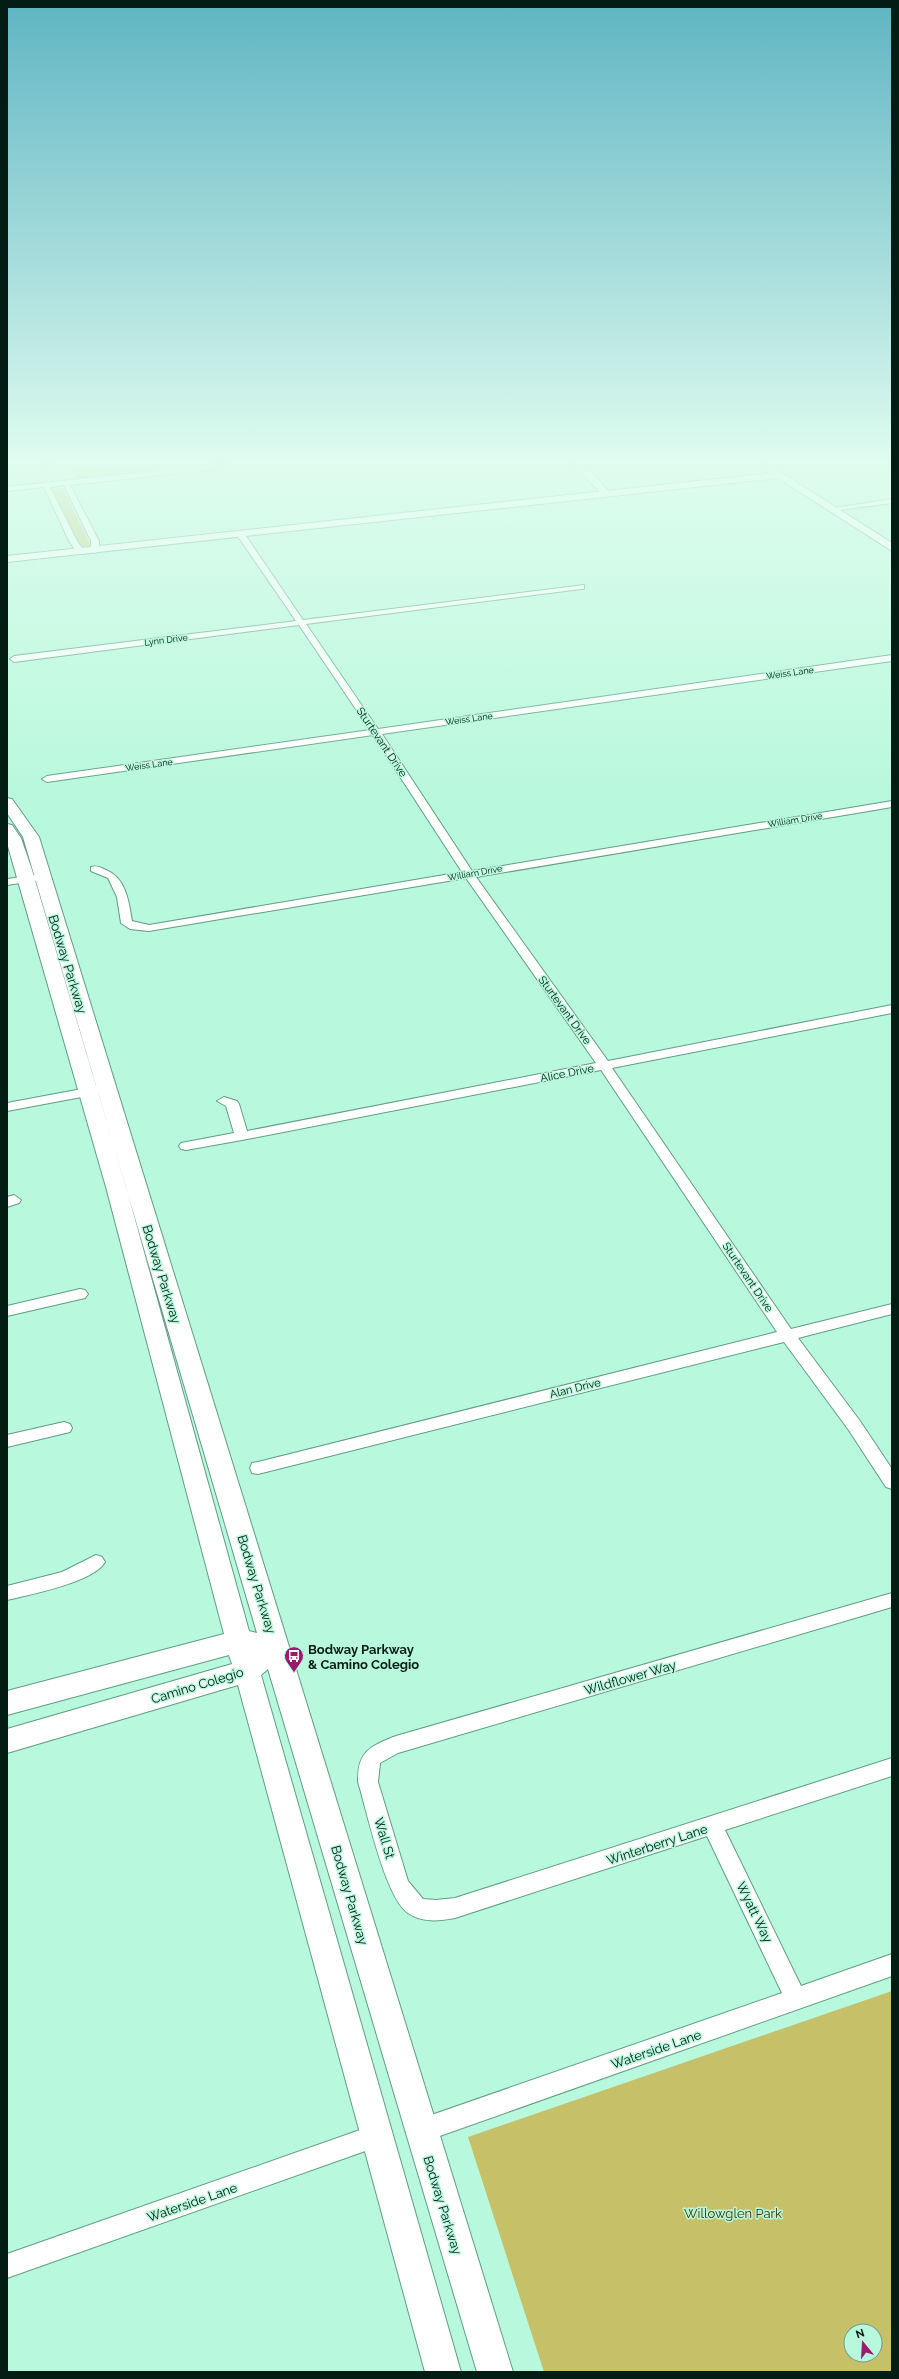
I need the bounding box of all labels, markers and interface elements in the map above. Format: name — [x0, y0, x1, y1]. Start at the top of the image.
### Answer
street label: Lynn Drive — [144, 632, 189, 648]
street label: Weiss Lane — [766, 665, 815, 681]
street label: Sturtevant Drive — [353, 705, 410, 780]
street label: Weiss Lane — [445, 711, 494, 727]
street label: Weiss Lane — [125, 757, 174, 773]
street label: William Drive — [767, 811, 824, 829]
street label: William Drive — [447, 863, 504, 883]
street label: Bodway Parkway — [45, 913, 90, 1015]
street label: Sturtevant Drive — [535, 974, 594, 1047]
street label: Alice Drive — [539, 1062, 596, 1085]
street label: Bodway Parkway — [139, 1223, 184, 1325]
street label: Sturtevant Drive — [719, 1240, 776, 1315]
street label: Alan Drive — [548, 1376, 602, 1401]
street label: Bodway Parkway — [234, 1533, 279, 1635]
place label: Bodway Parkway & Camino Colegio — [308, 1642, 419, 1672]
bus stop icon: Bodway Parkway & Camino Colegio — [283, 1645, 305, 1673]
street label: Wildflower Way — [582, 1657, 678, 1698]
street label: Camino Colegio — [149, 1664, 245, 1707]
street label: Wall St — [371, 1816, 398, 1861]
street label: Winterberry Lane — [605, 1821, 710, 1868]
street label: Bodway Parkway — [328, 1844, 371, 1947]
street label: Wyatt Way — [733, 1879, 776, 1945]
street label: Waterside Lane — [609, 2027, 704, 2072]
street label: Bodway Parkway — [420, 2154, 465, 2256]
street label: Waterside Lane — [145, 2180, 240, 2225]
park label: Willowglen Park — [684, 2206, 782, 2221]
north arrow — [843, 2323, 883, 2363]
text: N — [854, 2326, 866, 2341]

